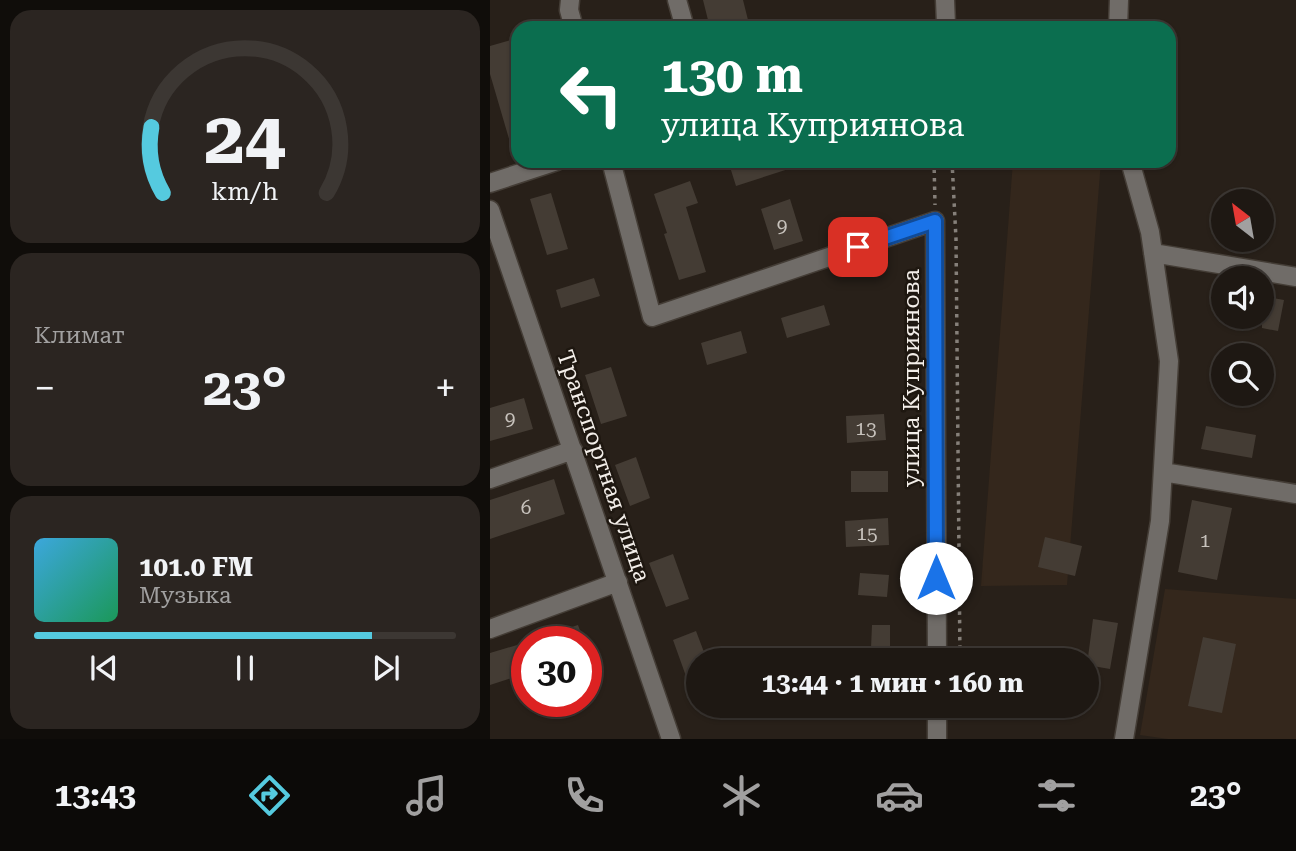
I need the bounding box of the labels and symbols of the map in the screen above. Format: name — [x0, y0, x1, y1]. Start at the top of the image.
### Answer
north arrow — [1211, 189, 1274, 252]
house number: 9 — [777, 214, 787, 237]
pin — [828, 217, 888, 277]
street label: улица Куприянова — [898, 268, 925, 487]
street label: Транспортная улица — [551, 347, 656, 586]
house number: 9 — [505, 407, 515, 430]
house number: 13 — [855, 417, 877, 440]
house number: 6 — [521, 496, 531, 519]
house number: 15 — [856, 522, 878, 545]
house number: 1 — [1200, 529, 1210, 552]
position arrow — [899, 541, 973, 615]
speed limit sign: 30 — [511, 626, 602, 717]

